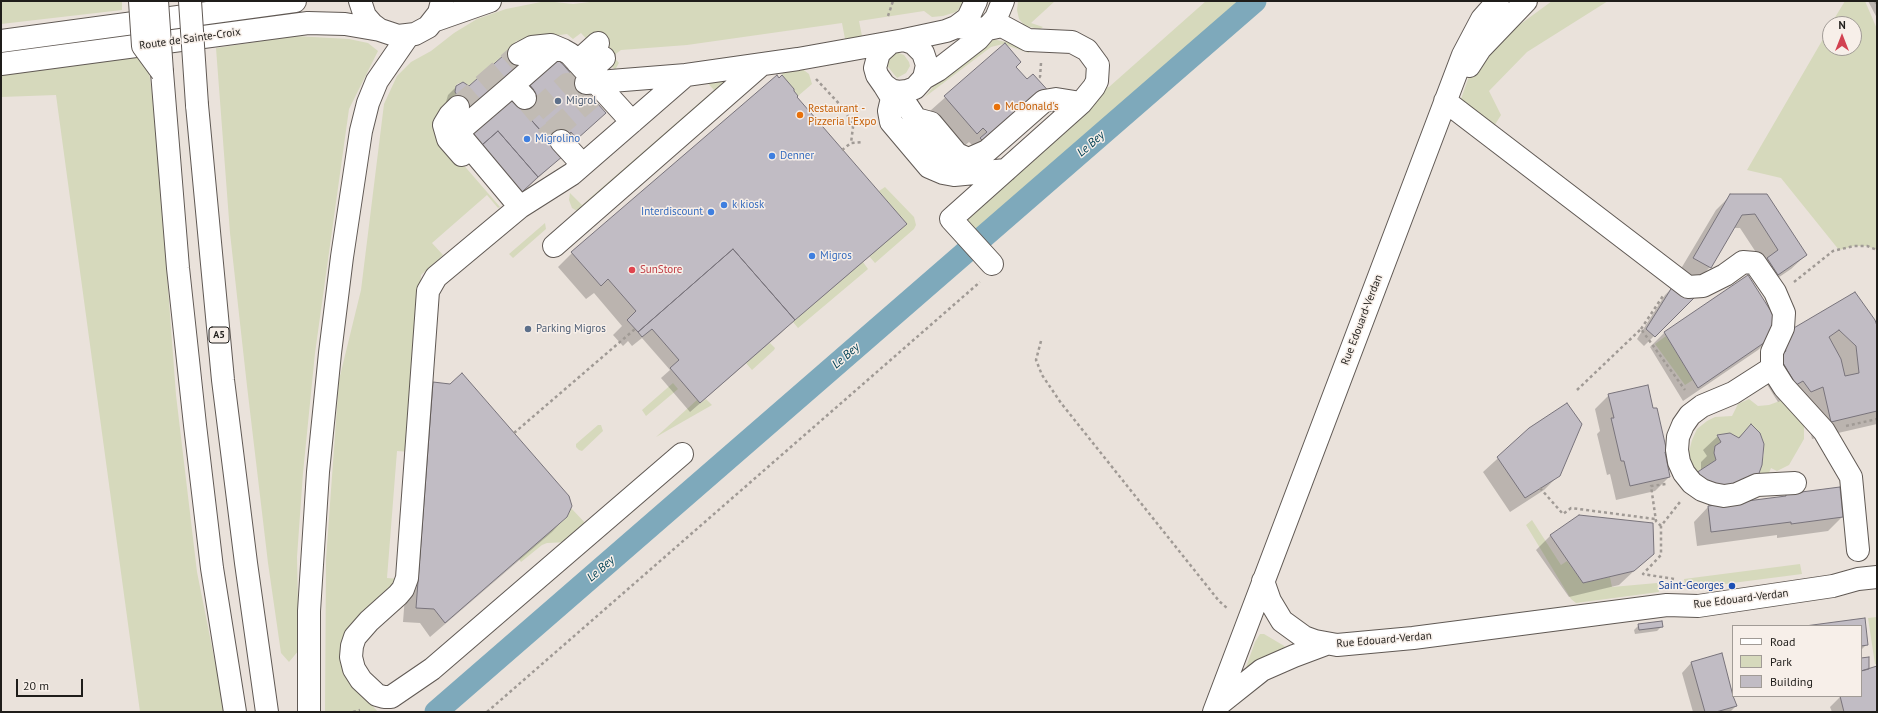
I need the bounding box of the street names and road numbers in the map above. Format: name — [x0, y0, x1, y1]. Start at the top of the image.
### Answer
street label: Route de Sainte-Croix — [138, 25, 242, 53]
street label: Rue Edouard-Verdan — [1339, 273, 1385, 367]
road number: A5 — [209, 327, 229, 343]
street label: Rue Edouard-Verdan — [1693, 587, 1789, 611]
street label: Rue Edouard-Verdan — [1336, 629, 1432, 651]

